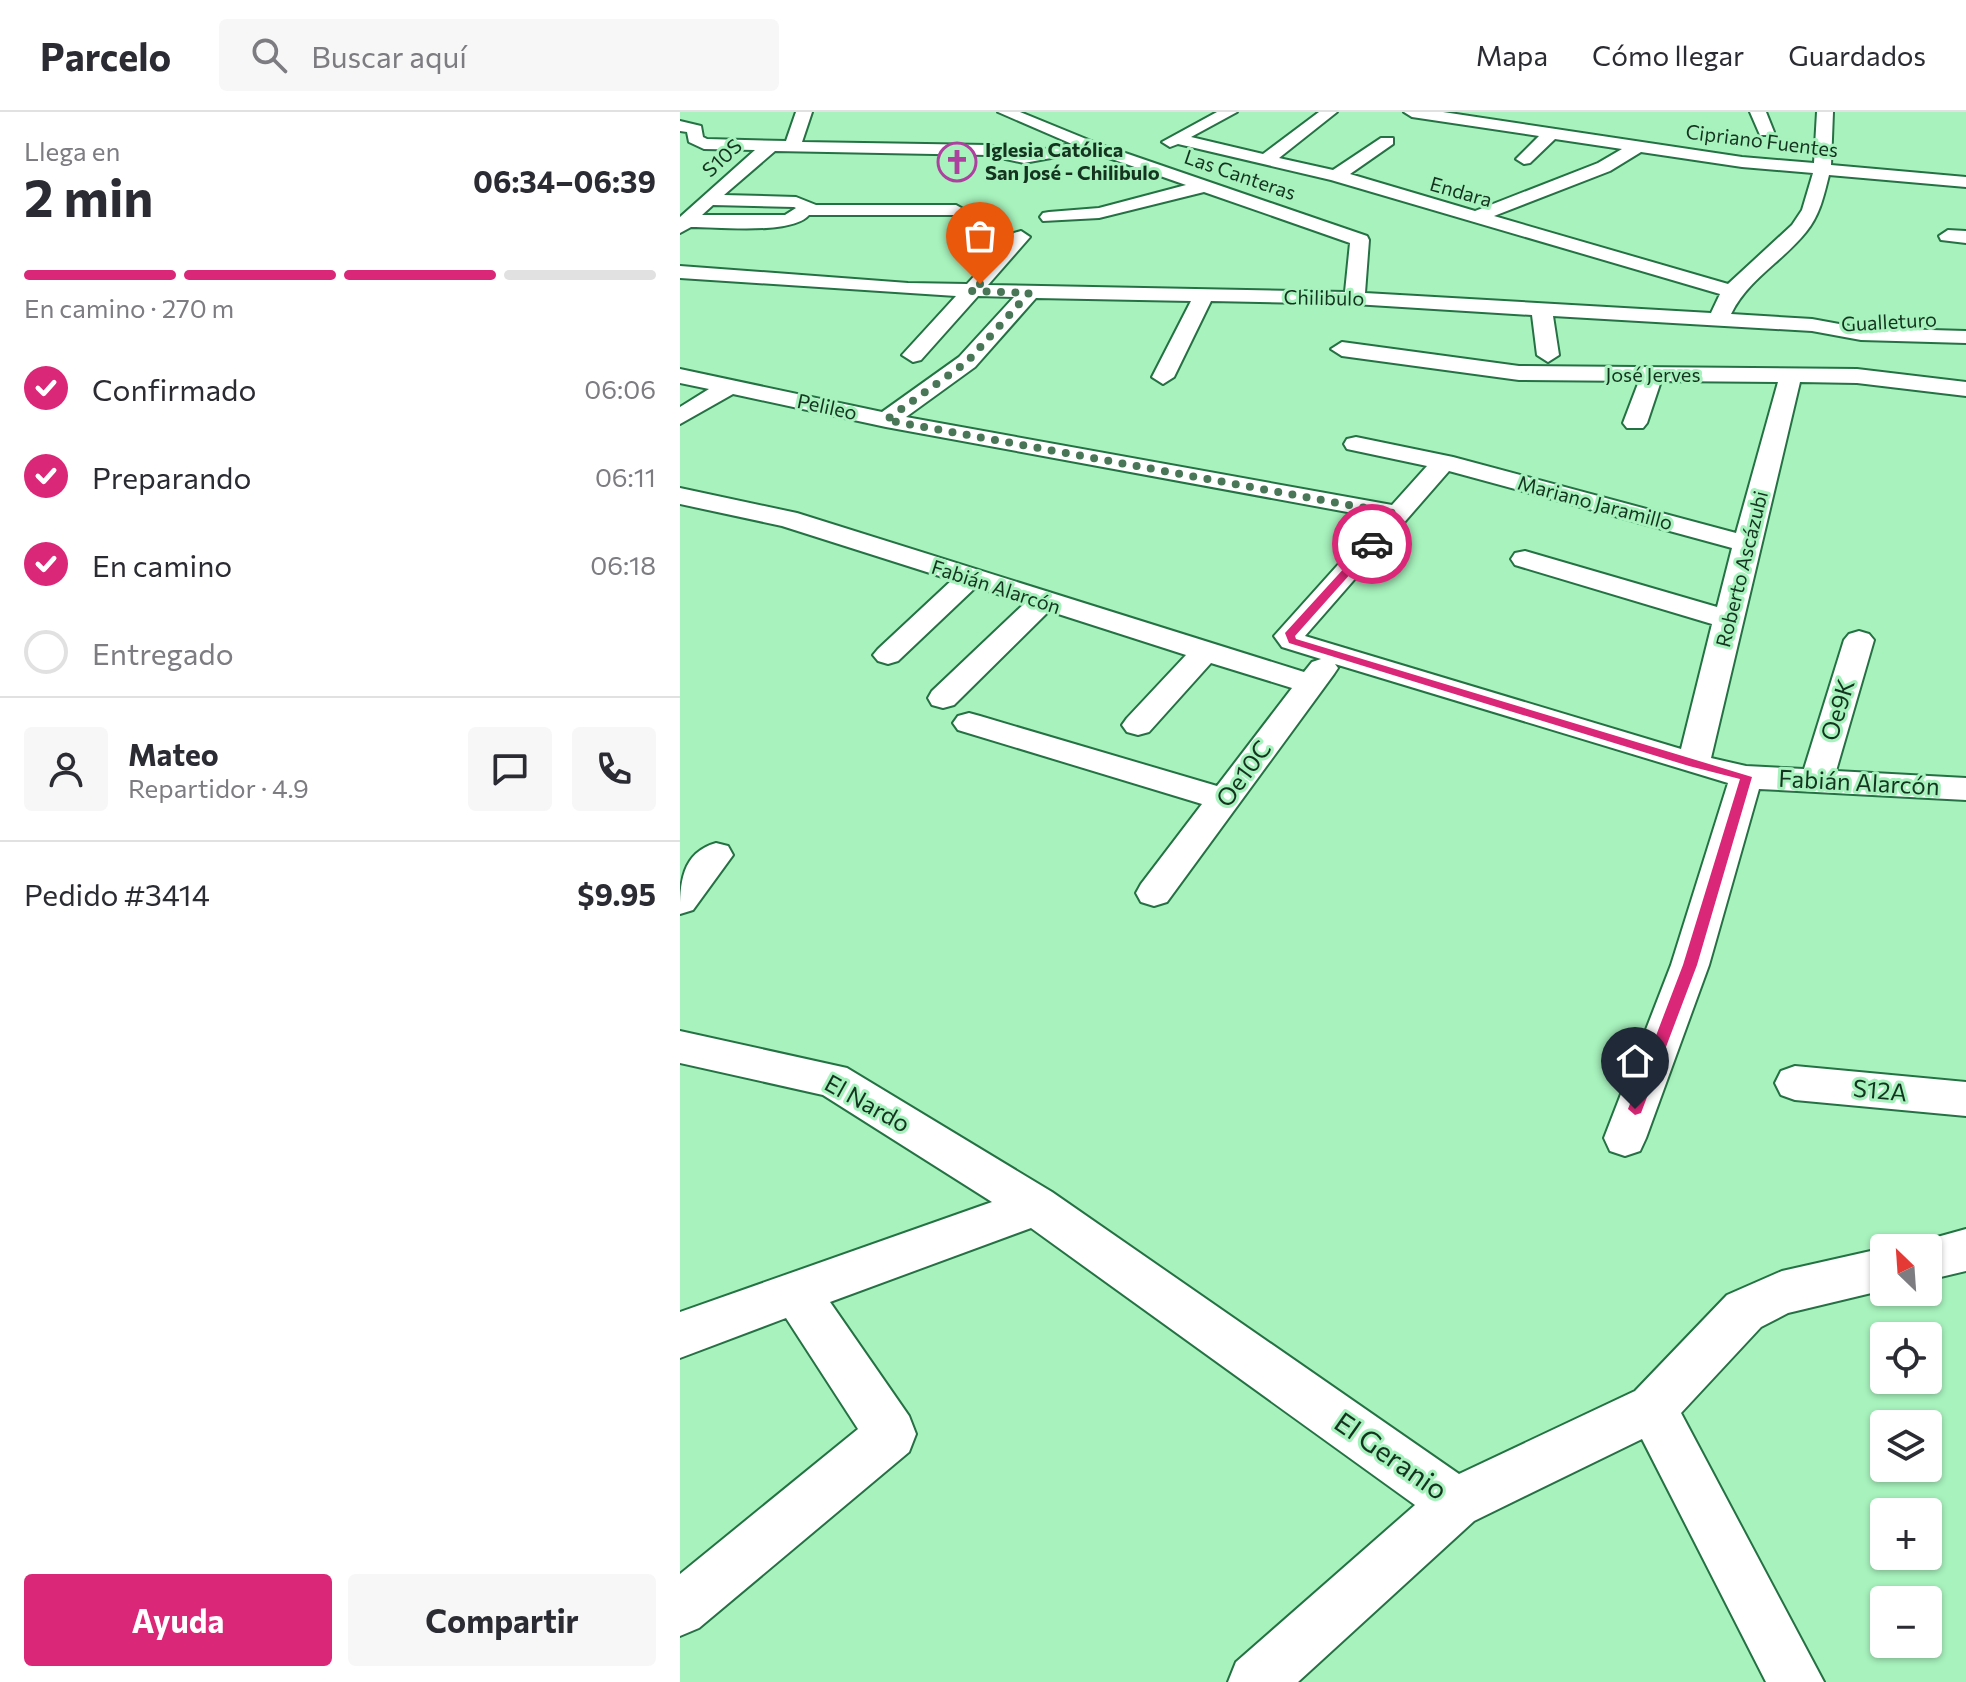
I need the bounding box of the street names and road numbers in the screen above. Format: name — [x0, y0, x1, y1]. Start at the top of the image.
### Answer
street label: Cipriano Fuentes — [1684, 119, 1840, 161]
street label: S10S — [697, 133, 746, 181]
street label: Las Canteras — [1181, 144, 1299, 204]
street label: Endara — [1427, 171, 1495, 211]
street label: Chilibulo — [1284, 284, 1365, 310]
street label: Gualleturo — [1840, 307, 1937, 335]
street label: José Jerves — [1606, 362, 1700, 386]
street label: Pelileo — [795, 388, 859, 424]
street label: Mariano Jaramillo — [1515, 470, 1675, 534]
street label: Roberto Ascázubi — [1710, 488, 1772, 649]
street label: Fabián Alarcón — [929, 554, 1064, 618]
street label: Oe9K — [1813, 675, 1860, 744]
street label: Oe10C — [1209, 734, 1276, 812]
street label: Fabián Alarcón — [1778, 763, 1940, 800]
street label: El Nardo — [820, 1067, 915, 1138]
street label: S12A — [1852, 1073, 1908, 1106]
street label: El Geranio — [1329, 1404, 1455, 1506]

